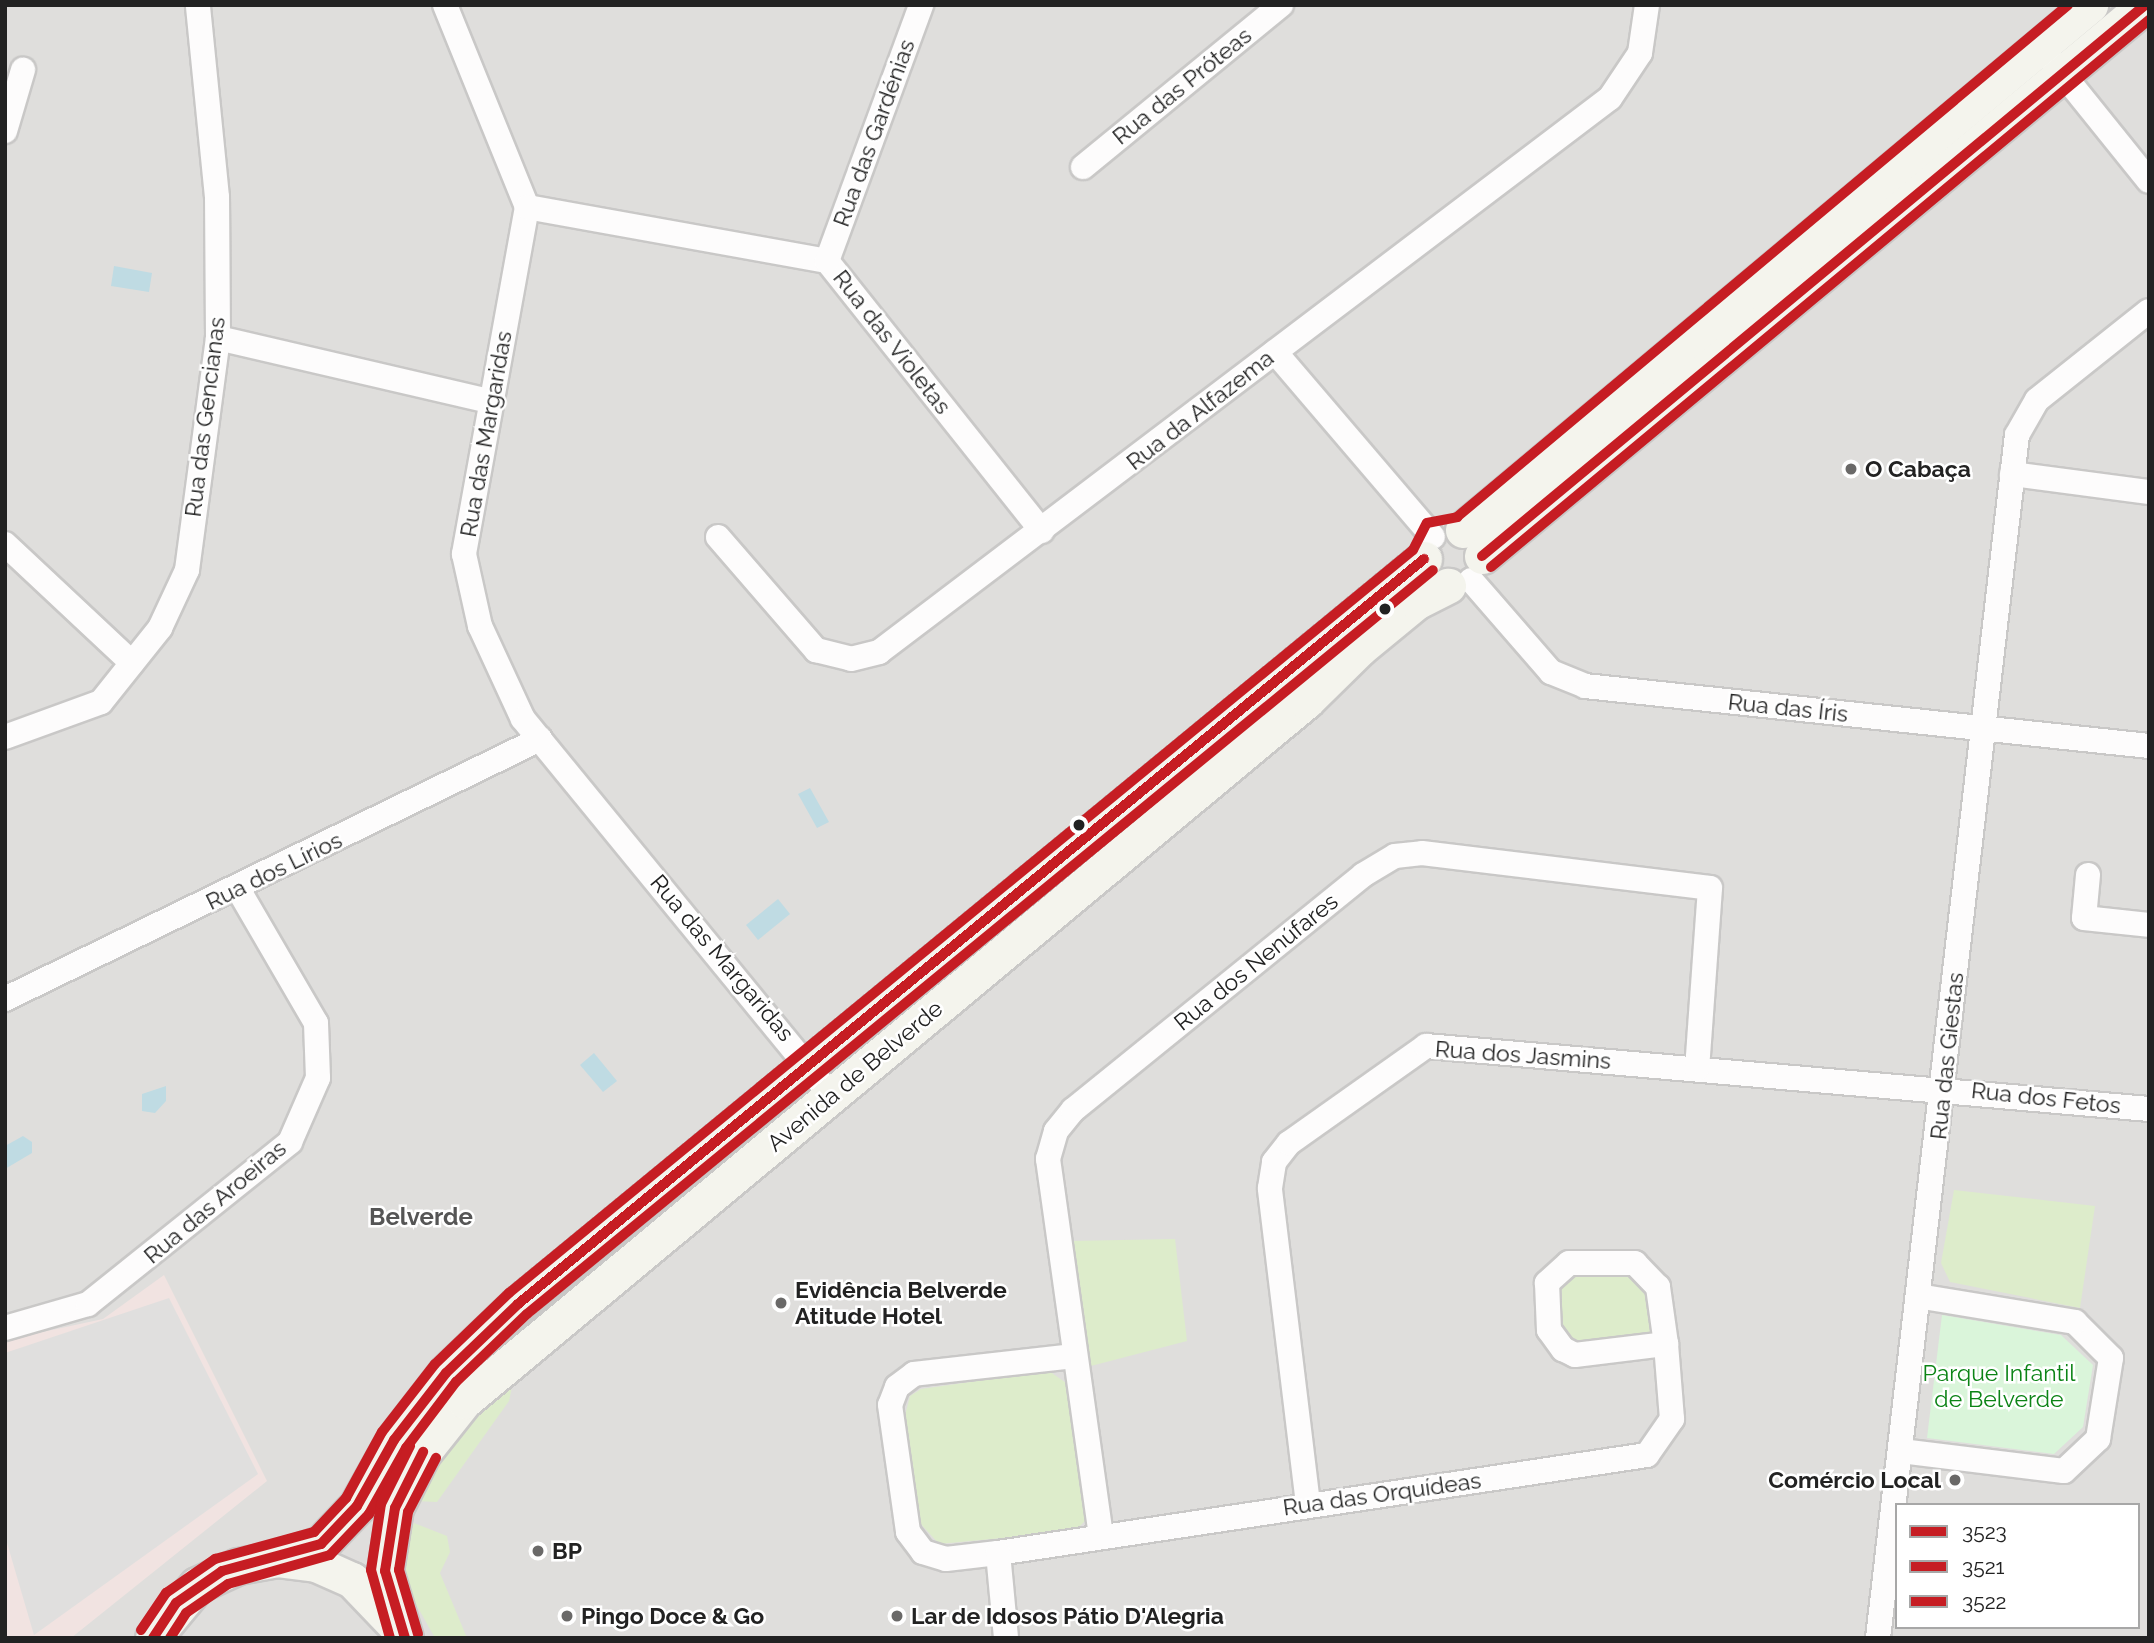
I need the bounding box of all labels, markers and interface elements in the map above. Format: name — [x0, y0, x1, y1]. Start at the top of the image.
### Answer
street label: Rua das Próteas — [1107, 22, 1257, 150]
street label: Rua das Gardénias — [827, 36, 921, 230]
street label: Rua das Violetas — [827, 264, 957, 420]
street label: Rua das Gencianas — [179, 315, 231, 519]
street label: Rua das Margaridas — [454, 329, 518, 539]
street label: Rua da Alfazema — [1121, 344, 1279, 476]
place label: O Cabaça — [1865, 455, 1971, 483]
marker: O Cabaça — [1843, 461, 1859, 477]
unlabelled marker — [1378, 602, 1392, 616]
street label: Rua das Íris — [1727, 688, 1849, 728]
unlabelled marker — [1072, 818, 1086, 832]
street label: Rua dos Lírios — [201, 826, 347, 916]
street label: Rua das Margaridas — [644, 869, 800, 1047]
street label: Rua dos Nenúfares — [1169, 888, 1343, 1036]
street label: Rua das Giestas — [1924, 971, 1970, 1141]
street label: Avenida de Belverde — [762, 995, 948, 1157]
street label: Rua dos Jasmins — [1434, 1035, 1612, 1075]
street label: Rua dos Fetos — [1970, 1076, 2122, 1120]
street label: Rua das Aroeiras — [138, 1134, 292, 1270]
district label: Belverde — [369, 1203, 473, 1231]
place label: Evidência Belverde Atitude Hotel — [795, 1276, 1007, 1330]
marker: Evidência Belverde Atitude Hotel — [773, 1295, 789, 1311]
park label: Parque Infantil de Belverde — [1922, 1359, 2076, 1413]
street label: Rua das Orquídeas — [1281, 1466, 1483, 1522]
place label: Comércio Local — [1768, 1466, 1941, 1494]
marker: Comércio Local — [1947, 1472, 1963, 1488]
legend — [1895, 1503, 2140, 1629]
text: 3523 — [1962, 1519, 2007, 1544]
place label: BP — [552, 1537, 582, 1565]
marker: BP — [530, 1543, 546, 1559]
text: 3521 — [1962, 1554, 2005, 1579]
text: 3522 — [1962, 1589, 2007, 1614]
place label: Pingo Doce & Go — [581, 1602, 764, 1630]
place label: Lar de Idosos Pátio D'Alegria — [911, 1602, 1224, 1630]
marker: Pingo Doce & Go — [559, 1608, 575, 1624]
marker: Lar de Idosos Pátio D'Alegria — [889, 1608, 905, 1624]

